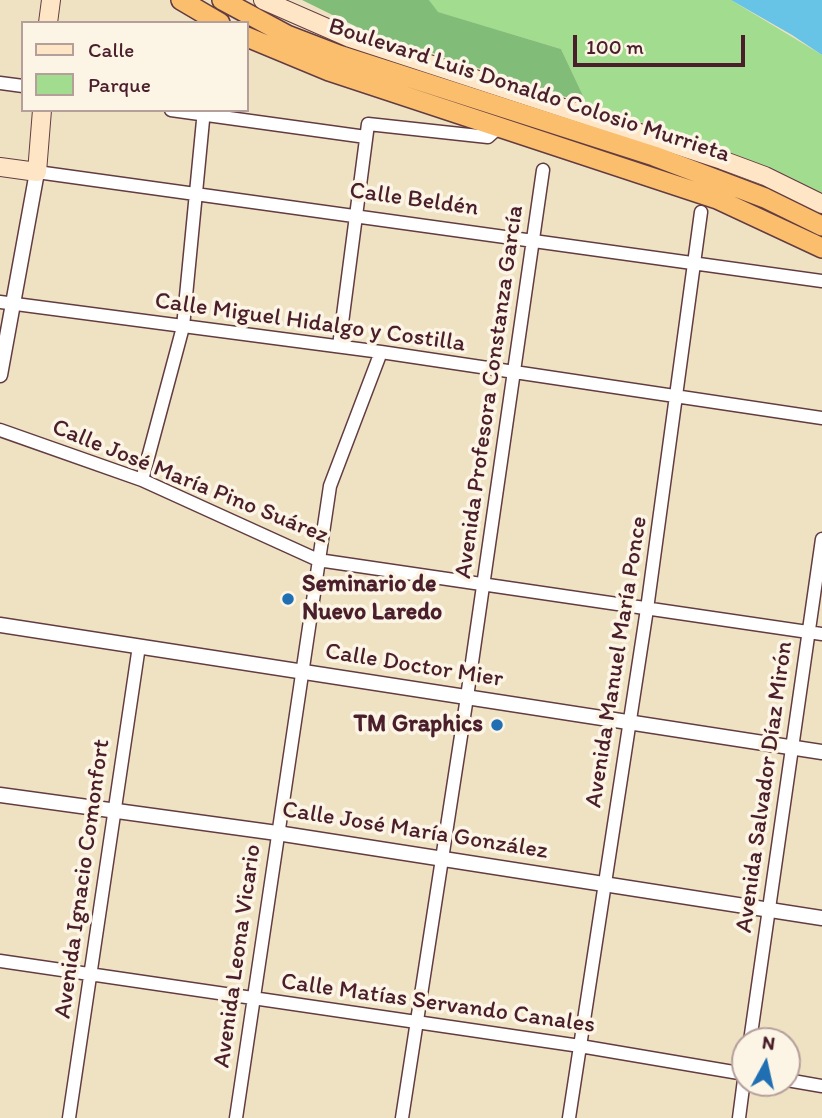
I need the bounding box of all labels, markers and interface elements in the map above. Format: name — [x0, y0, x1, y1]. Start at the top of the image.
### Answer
street label: Boulevard Luis Donaldo Colosio Murrieta — [325, 12, 733, 170]
legend — [21, 21, 248, 112]
scale bar — [577, 21, 748, 65]
text: 100 m — [586, 34, 644, 59]
text: Calle — [88, 37, 134, 62]
text: Parque — [88, 72, 151, 97]
street label: Calle Beldén — [348, 177, 480, 223]
street label: Avenida Profesora Constanza García — [450, 204, 530, 580]
street label: Calle Miguel Hidalgo y Costilla — [153, 287, 467, 359]
street label: Calle José María Pino Suárez — [47, 413, 333, 551]
street label: Avenida Manuel María Ponce — [580, 514, 654, 810]
place label: Seminario de Nuevo Laredo — [302, 571, 442, 627]
marker: Seminario de Nuevo Laredo — [280, 591, 296, 607]
street label: Calle Doctor Mier — [323, 638, 505, 694]
street label: Avenida Salvador Díaz Mirón — [730, 639, 800, 935]
place label: TM Graphics — [353, 711, 483, 739]
marker: TM Graphics — [489, 717, 505, 733]
street label: Avenida Ignacio Comonfort — [49, 738, 117, 1020]
street label: Calle José María González — [280, 796, 550, 866]
street label: Avenida Leona Vicario — [208, 842, 268, 1070]
street label: Calle Matías Servando Canales — [279, 968, 597, 1040]
north arrow — [731, 1027, 801, 1097]
text: N — [761, 1030, 777, 1055]

